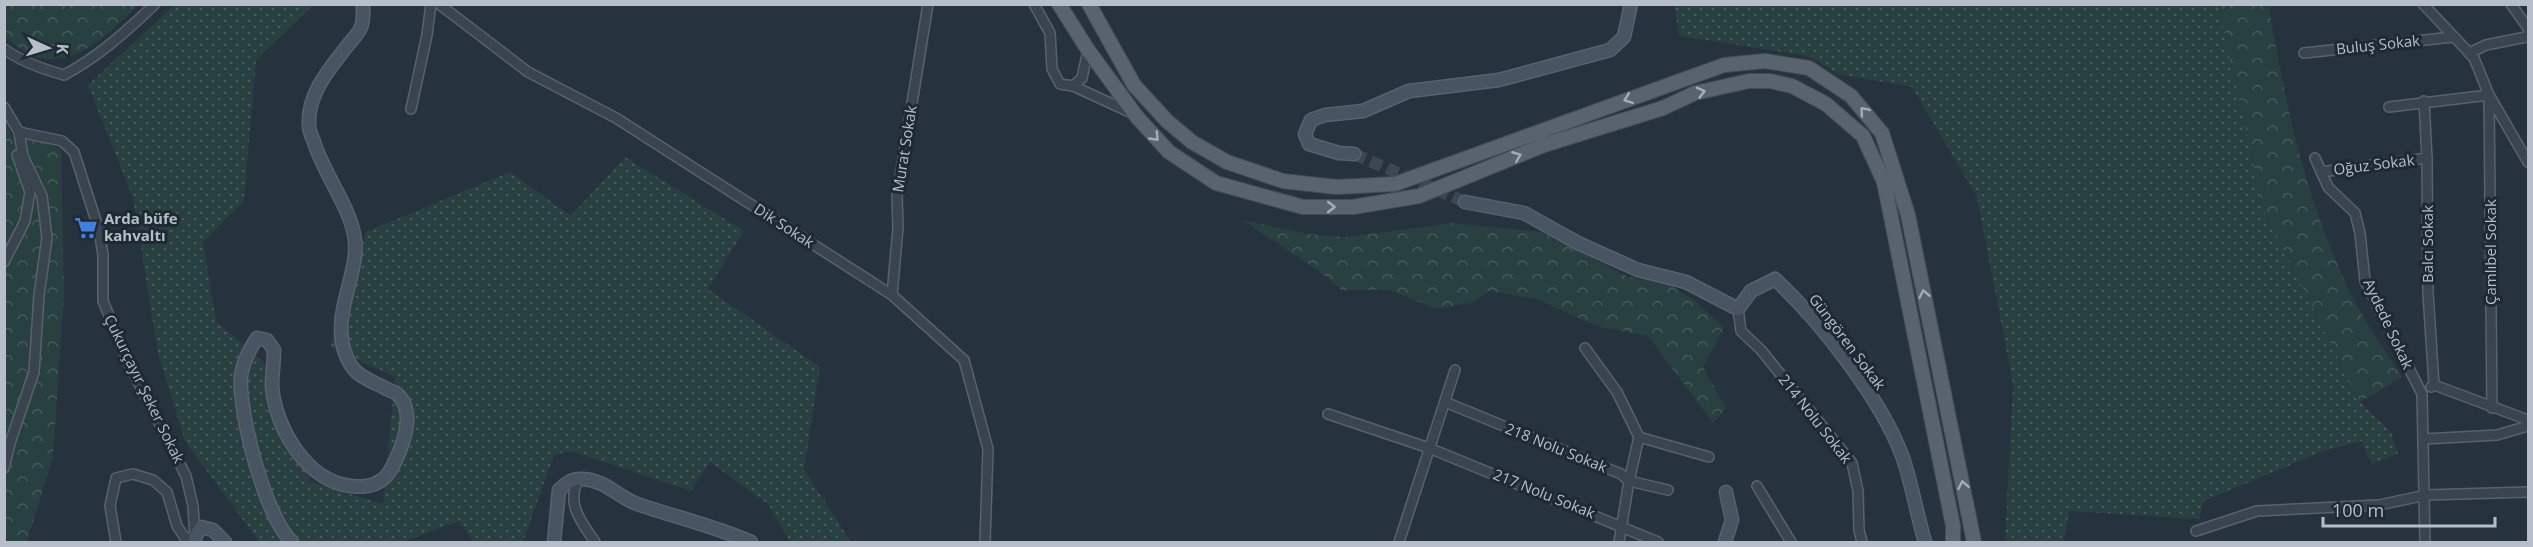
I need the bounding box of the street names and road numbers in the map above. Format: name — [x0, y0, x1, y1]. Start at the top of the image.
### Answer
street label: Buluş Sokak — [2335, 30, 2421, 58]
street label: Murat Sokak — [887, 104, 921, 194]
street label: Oğuz Sokak — [2332, 149, 2416, 179]
street label: Dik Sokak — [751, 198, 819, 252]
street label: Çamlıbel Sokak — [2480, 199, 2500, 305]
street label: Balcı Sokak — [2417, 205, 2437, 283]
street label: Aydede Sokak — [2359, 275, 2419, 372]
street label: Güngören Sokak — [1805, 289, 1891, 394]
street label: Çukurçayır Şeker Sokak — [100, 311, 190, 466]
street label: 214 Nolu Sokak — [1775, 370, 1857, 467]
street label: 218 Nolu Sokak — [1502, 418, 1610, 477]
street label: 217 Nolu Sokak — [1490, 464, 1598, 523]

